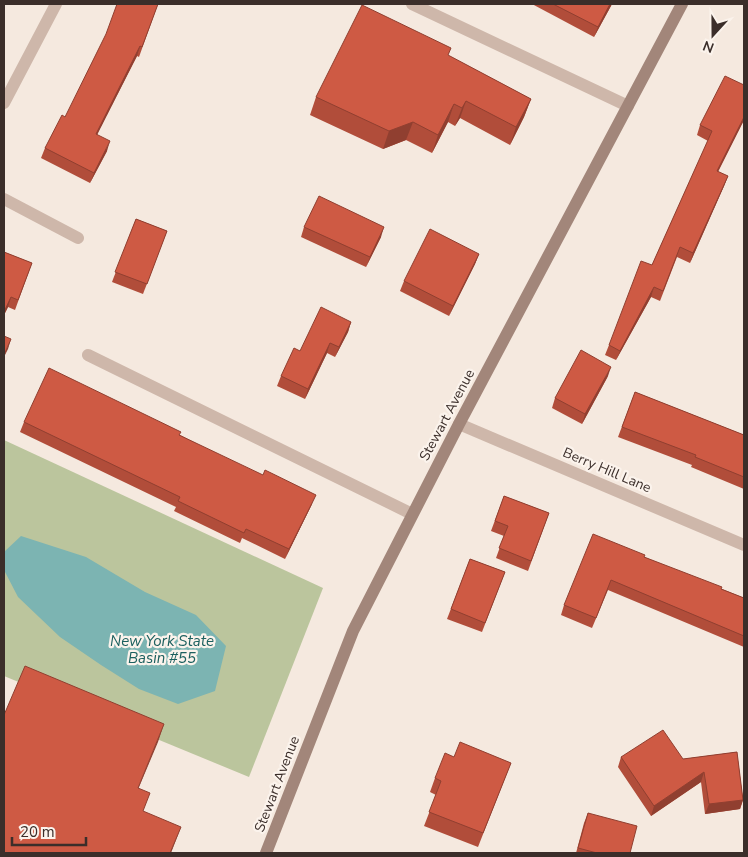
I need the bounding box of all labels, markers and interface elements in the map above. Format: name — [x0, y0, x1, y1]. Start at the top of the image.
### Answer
north arrow — [688, 10, 738, 60]
text: N — [700, 36, 717, 57]
street label: Stewart Avenue — [415, 366, 479, 464]
street label: Berry Hill Lane — [560, 443, 654, 497]
water label: New York State Basin #55 — [110, 631, 214, 668]
street label: Stewart Avenue — [250, 733, 304, 835]
scale bar — [12, 814, 86, 846]
text: 20 m — [20, 822, 55, 842]

